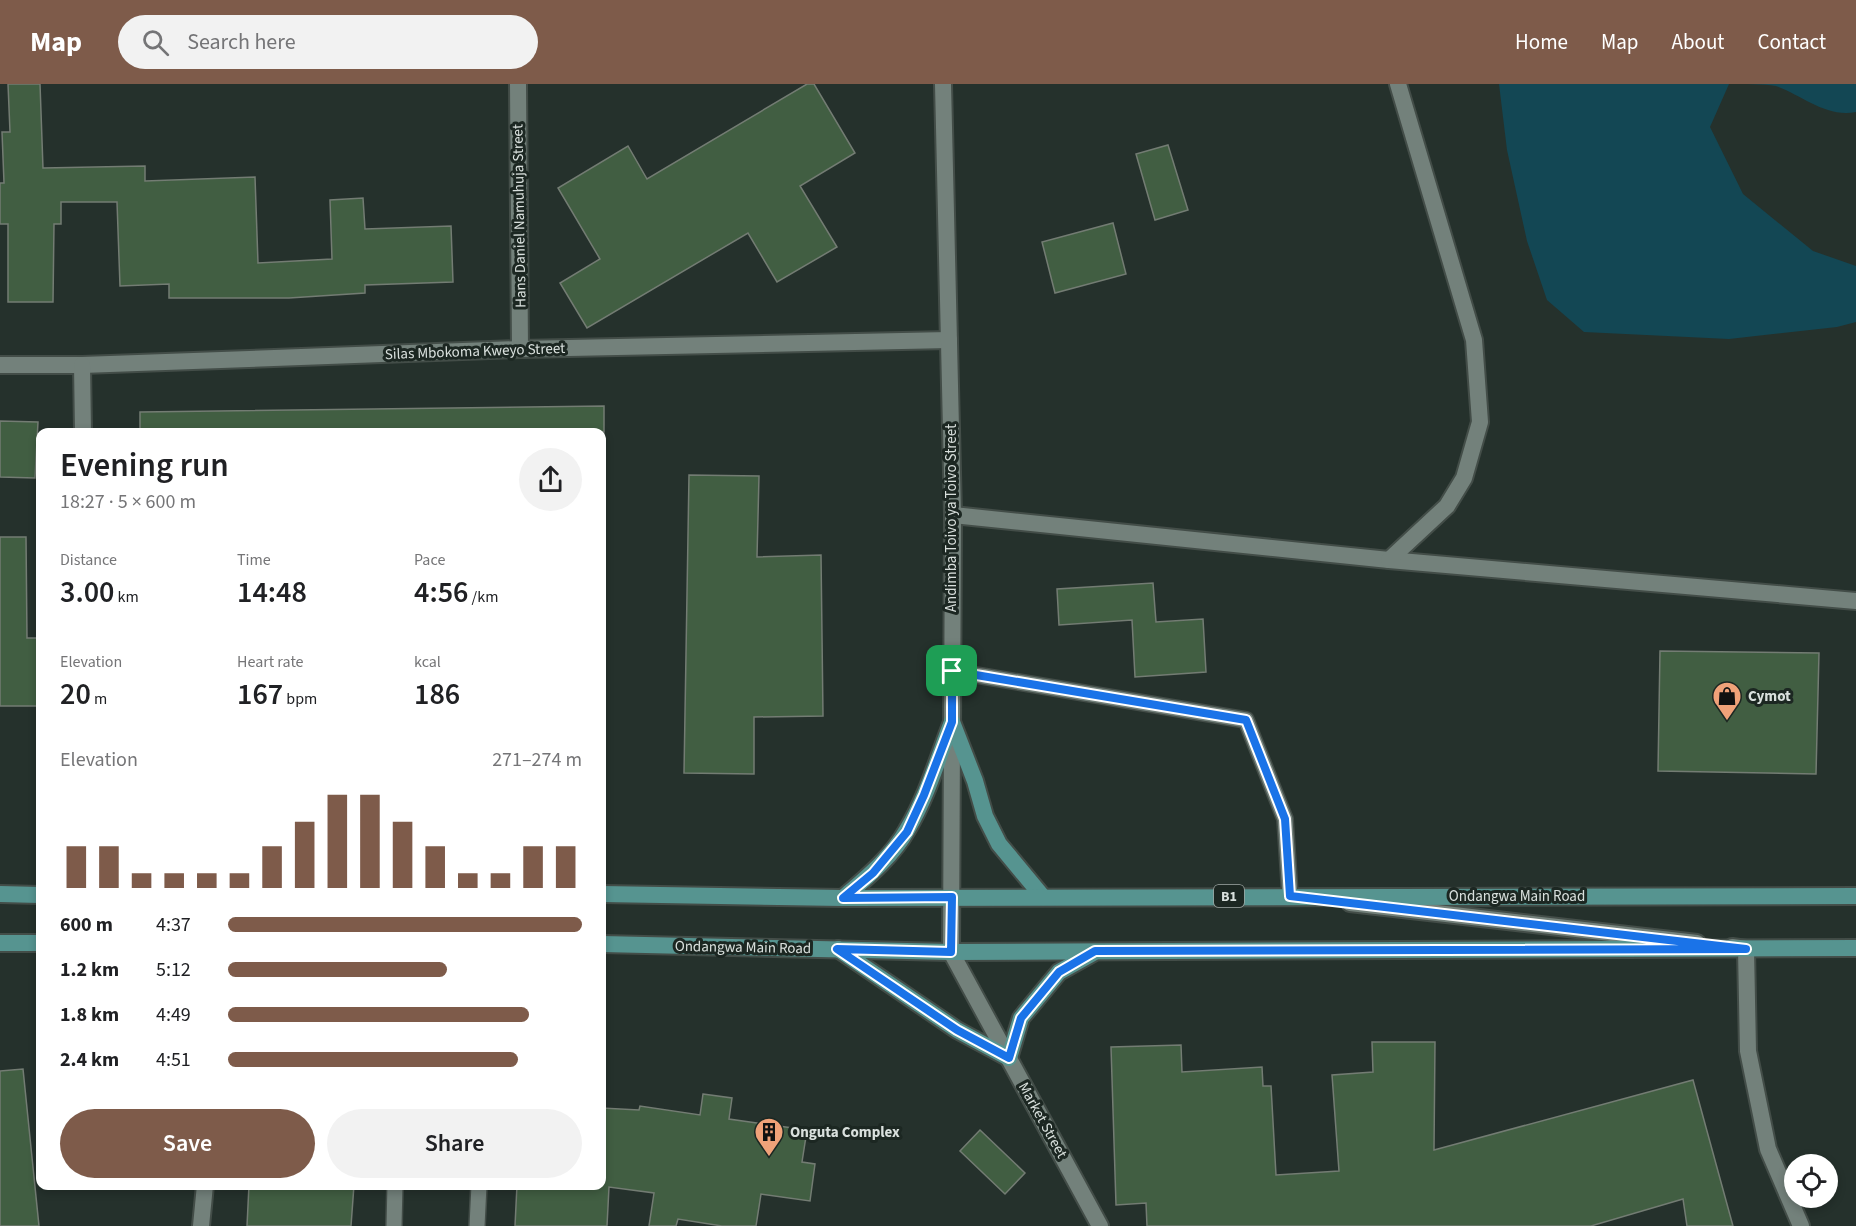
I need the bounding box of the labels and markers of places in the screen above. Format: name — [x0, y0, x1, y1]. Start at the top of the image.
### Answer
pin — [926, 645, 977, 696]
shop icon: Cymot — [1711, 680, 1743, 722]
place label: Cymot — [1748, 686, 1791, 707]
building icon: Onguta Complex — [753, 1116, 785, 1158]
place label: Onguta Complex — [790, 1122, 900, 1143]

